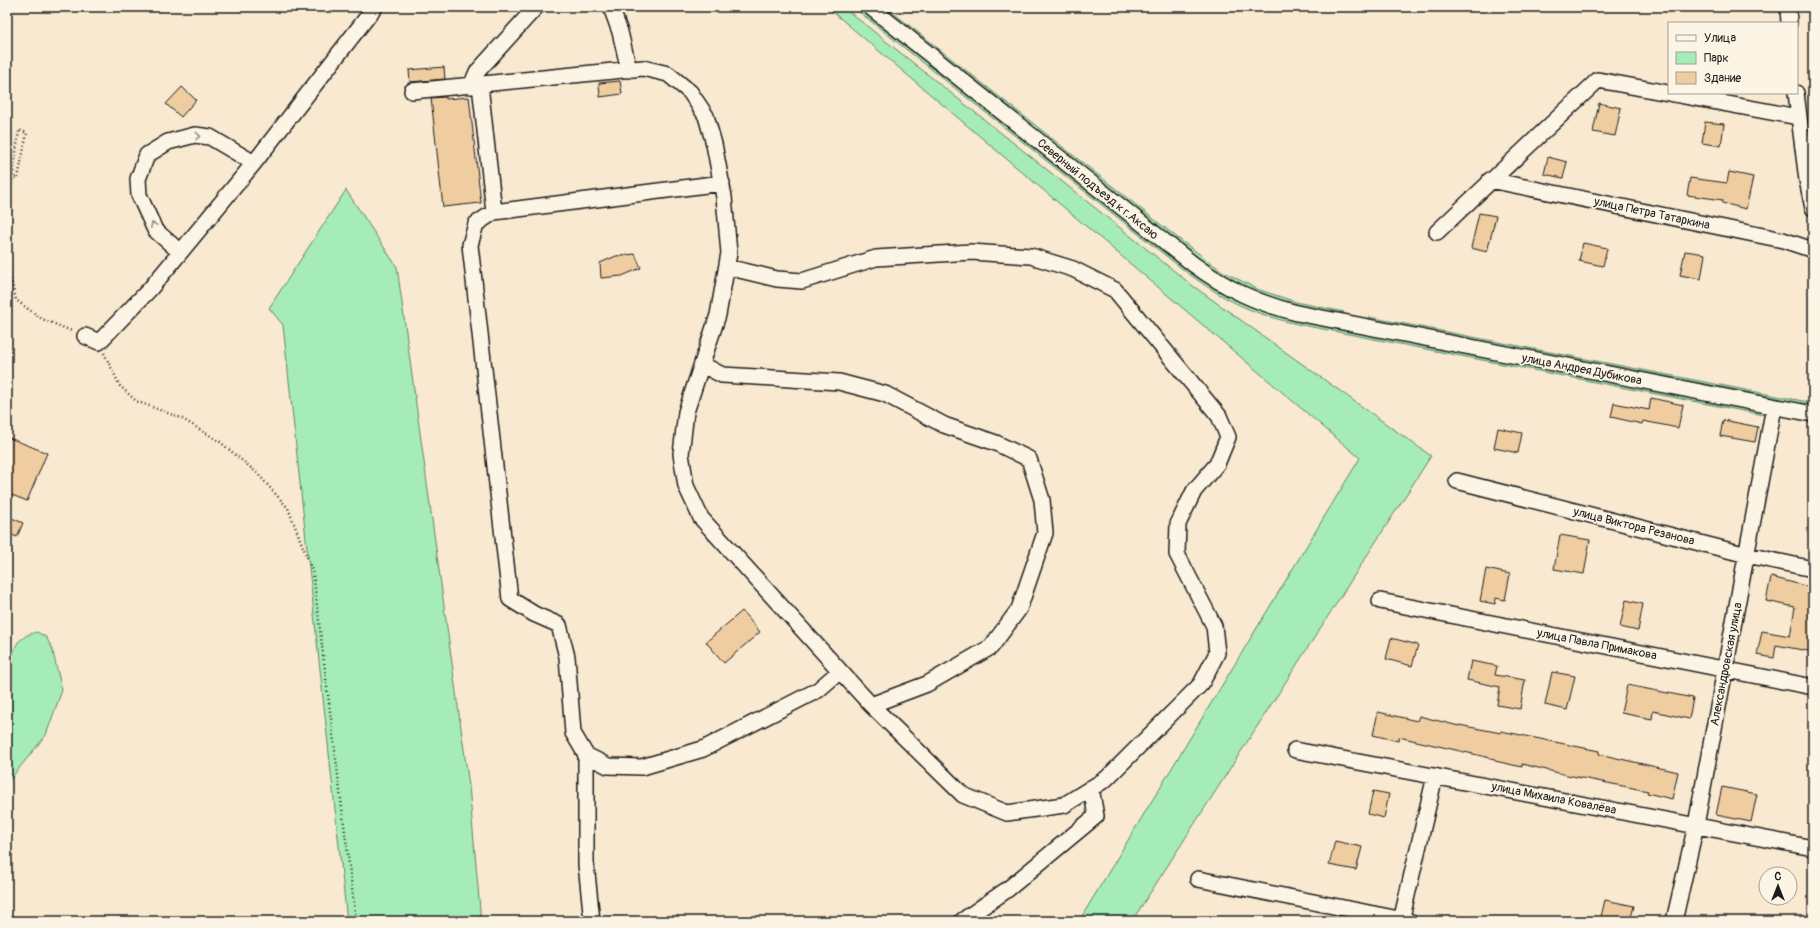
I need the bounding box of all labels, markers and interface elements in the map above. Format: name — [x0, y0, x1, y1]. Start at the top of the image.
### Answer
legend — [1668, 22, 1798, 94]
text: Улица — [1704, 31, 1736, 46]
text: Парк — [1704, 51, 1729, 66]
text: Здание — [1704, 71, 1741, 86]
one-way arrow — [195, 132, 201, 140]
street label: Северный подъезд к г.Аксаю — [1034, 136, 1161, 243]
street label: улица Петра Татаркина — [1592, 194, 1712, 233]
one-way arrow — [150, 222, 158, 229]
street label: улица Андрея Дубикова — [1520, 350, 1644, 389]
street label: улица Виктора Резанова — [1571, 504, 1696, 549]
street label: Александровская улица — [1707, 601, 1746, 727]
street label: улица Павла Примакова — [1535, 625, 1658, 664]
street label: улица Михаила Ковалёва — [1489, 779, 1618, 818]
north arrow — [1758, 866, 1798, 906]
text: С — [1775, 870, 1782, 883]

